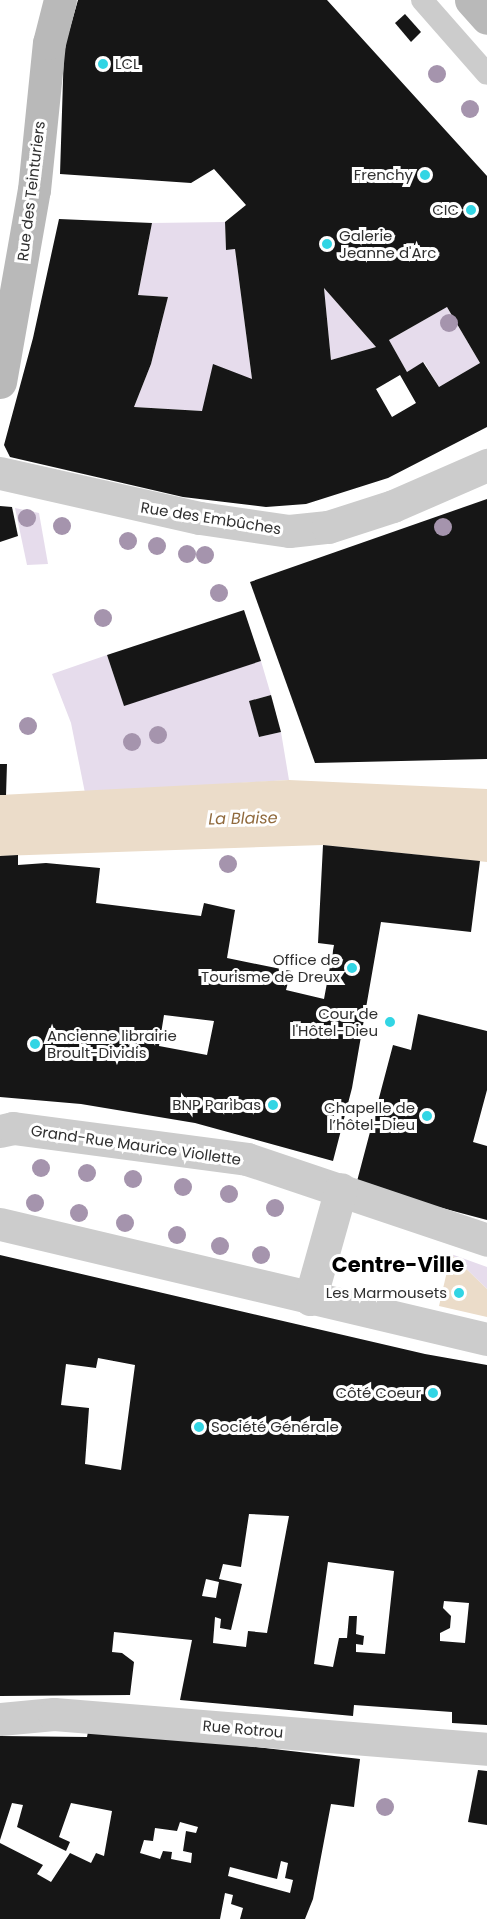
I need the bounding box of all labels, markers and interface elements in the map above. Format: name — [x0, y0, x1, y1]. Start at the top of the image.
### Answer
place label: LCL — [115, 55, 140, 73]
marker: LCL — [96, 57, 110, 71]
street label: Rue des Teinturiers — [13, 120, 49, 262]
place label: Frenchy — [354, 166, 413, 184]
marker: Frenchy — [418, 168, 432, 182]
place label: CIC — [432, 201, 459, 219]
marker: CIC — [464, 203, 478, 217]
place label: Galerie Jeanne d'Arc — [339, 226, 436, 261]
marker: Galerie Jeanne d'Arc — [320, 237, 334, 251]
street label: Rue des Embûches — [139, 498, 283, 538]
water label: La Blaise — [208, 809, 278, 829]
place label: Office de Tourisme de Dreux — [201, 950, 340, 985]
marker: Office de Tourisme de Dreux — [345, 961, 359, 975]
place label: Cour de l'Hôtel-Dieu — [292, 1004, 378, 1039]
marker: Cour de l'Hôtel-Dieu — [383, 1015, 397, 1029]
place label: Ancienne librairie Broult-Dividis — [47, 1026, 177, 1061]
marker: Ancienne librairie Broult-Dividis — [28, 1037, 42, 1051]
place label: BNP Paribas — [172, 1096, 261, 1114]
marker: BNP Paribas — [266, 1098, 280, 1112]
place label: Chapelle de l’hôtel-Dieu — [324, 1098, 415, 1133]
marker: Chapelle de l’hôtel-Dieu — [420, 1109, 434, 1123]
street label: Grand-Rue Maurice Viollette — [30, 1121, 242, 1169]
district label: Centre-Ville — [332, 1252, 464, 1278]
place label: Les Marmousets — [326, 1284, 447, 1302]
marker: Les Marmousets — [452, 1286, 466, 1300]
place label: Côté Coeur — [335, 1384, 421, 1402]
marker: Côté Coeur — [426, 1386, 440, 1400]
place label: Société Générale — [211, 1418, 339, 1436]
marker: Société Générale — [192, 1420, 206, 1434]
street label: Rue Rotrou — [202, 1717, 284, 1741]

